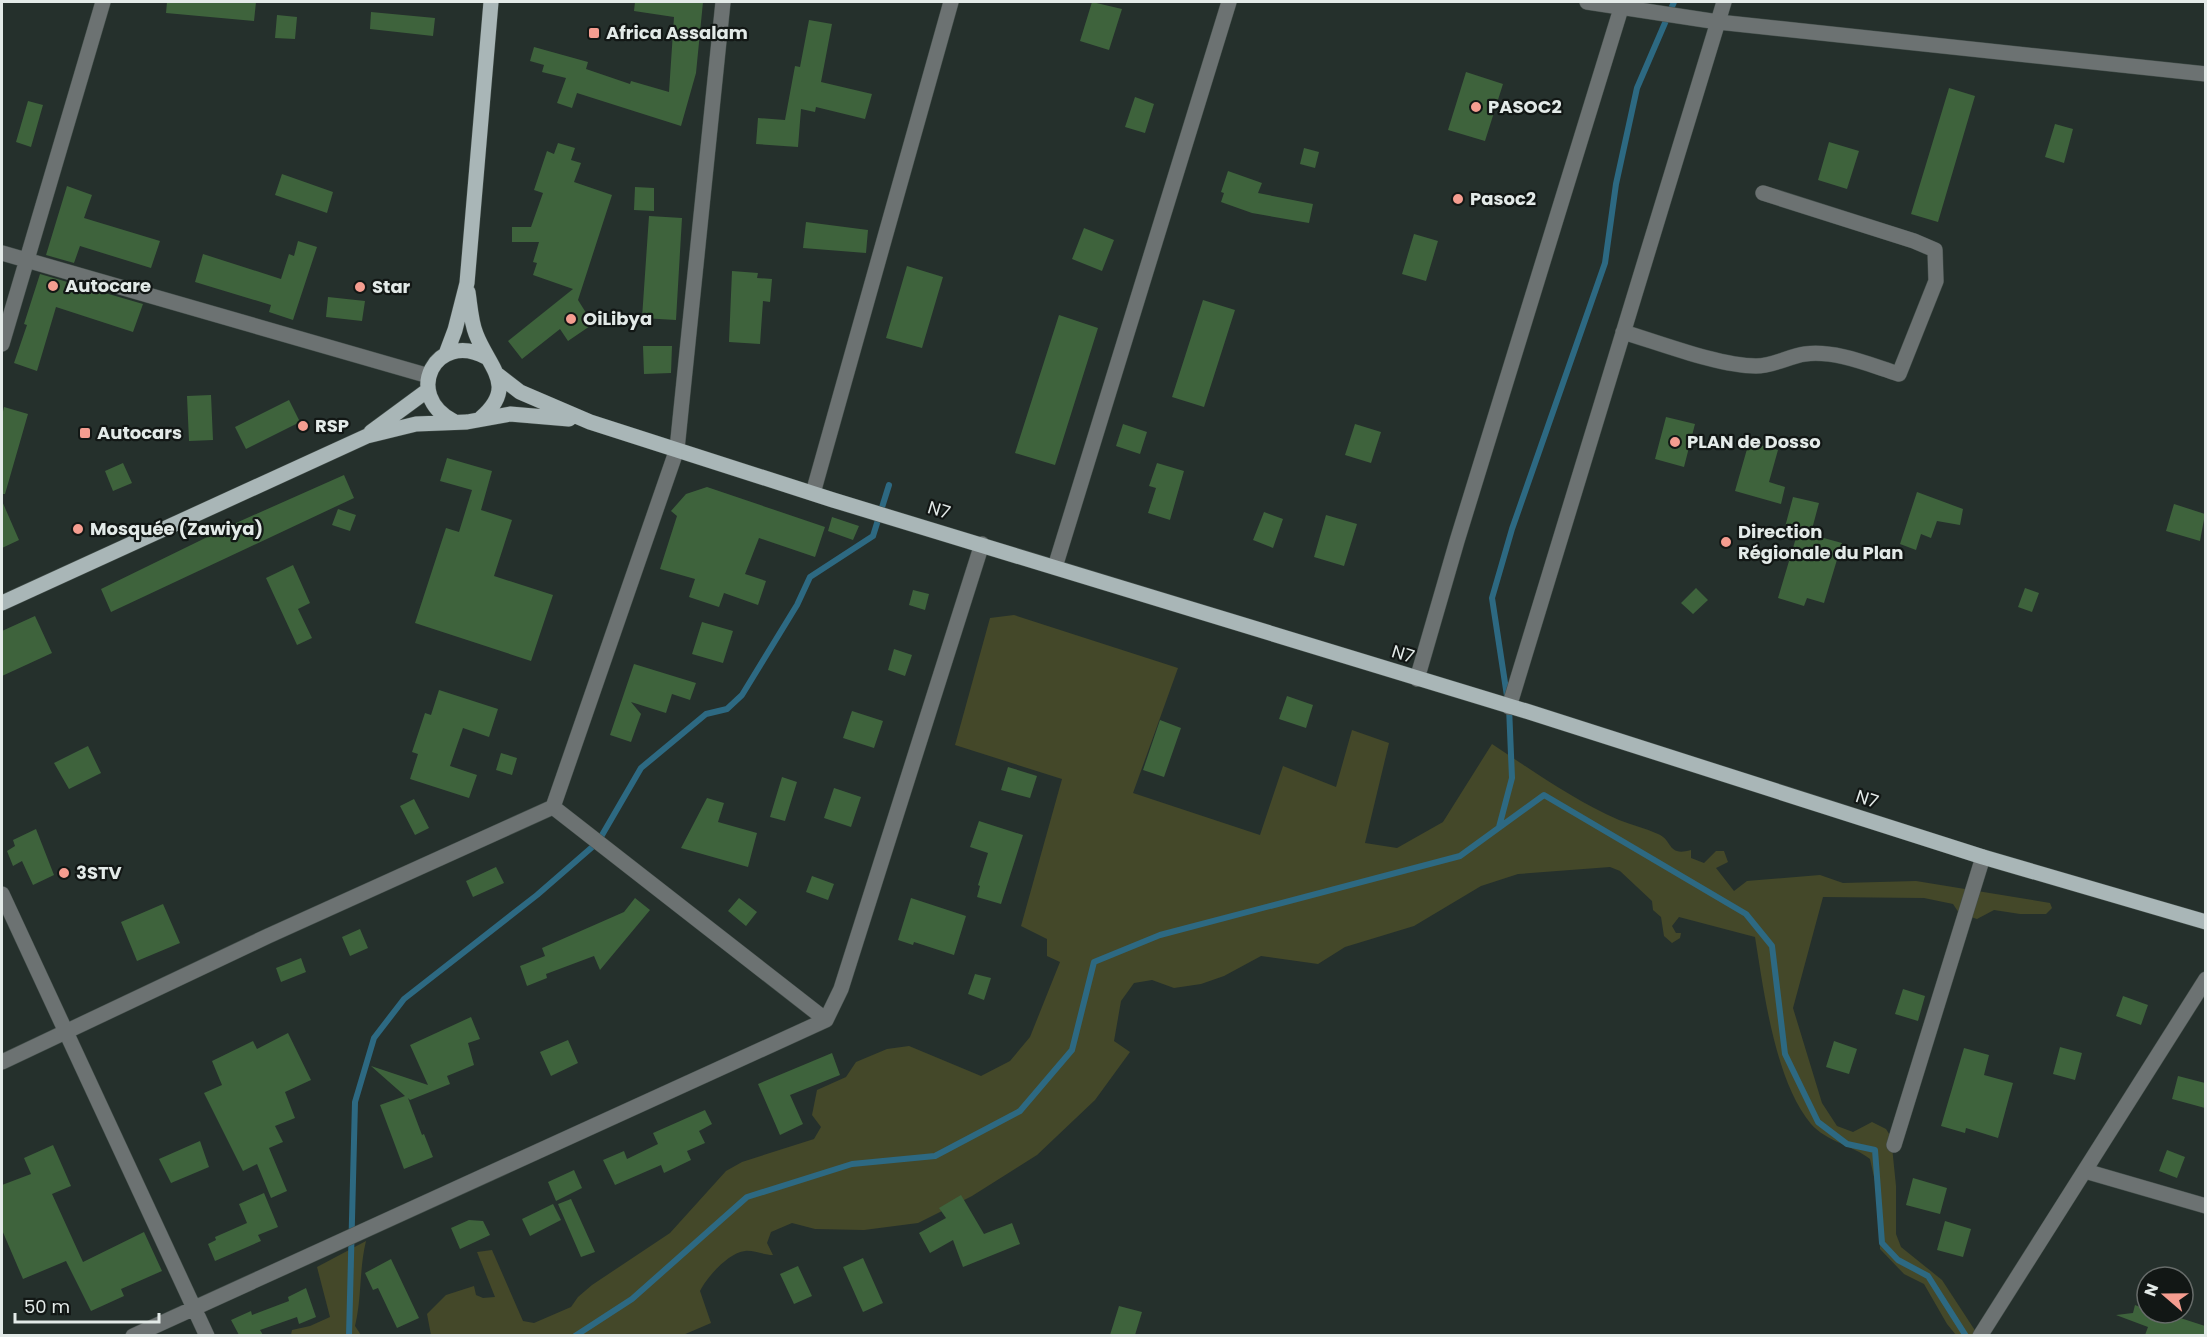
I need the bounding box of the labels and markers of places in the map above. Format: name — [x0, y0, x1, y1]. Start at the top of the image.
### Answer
place label: Africa Assalam — [606, 20, 748, 45]
marker: Africa Assalam — [587, 26, 601, 40]
place label: PASOC2 — [1488, 94, 1562, 119]
marker: PASOC2 — [1469, 100, 1483, 114]
place label: Pasoc2 — [1470, 186, 1536, 211]
marker: Pasoc2 — [1451, 192, 1465, 206]
place label: Autocare — [65, 273, 151, 298]
place label: Star — [372, 274, 411, 299]
marker: Autocare — [46, 279, 60, 293]
marker: Star — [353, 280, 367, 294]
place label: OiLibya — [583, 306, 652, 331]
marker: OiLibya — [564, 312, 578, 326]
place label: RSP — [315, 413, 349, 438]
marker: RSP — [296, 419, 310, 433]
place label: Autocars — [97, 420, 182, 445]
marker: Autocars — [78, 426, 92, 440]
place label: PLAN de Dosso — [1687, 429, 1821, 454]
marker: PLAN de Dosso — [1668, 435, 1682, 449]
place label: Mosquée (Zawiya) — [90, 516, 263, 541]
place label: Direction Régionale du Plan — [1738, 519, 1903, 565]
marker: Mosquée (Zawiya) — [71, 522, 85, 536]
marker: Direction Régionale du Plan — [1719, 535, 1733, 549]
place label: 3STV — [76, 860, 122, 885]
marker: 3STV — [57, 866, 71, 880]

